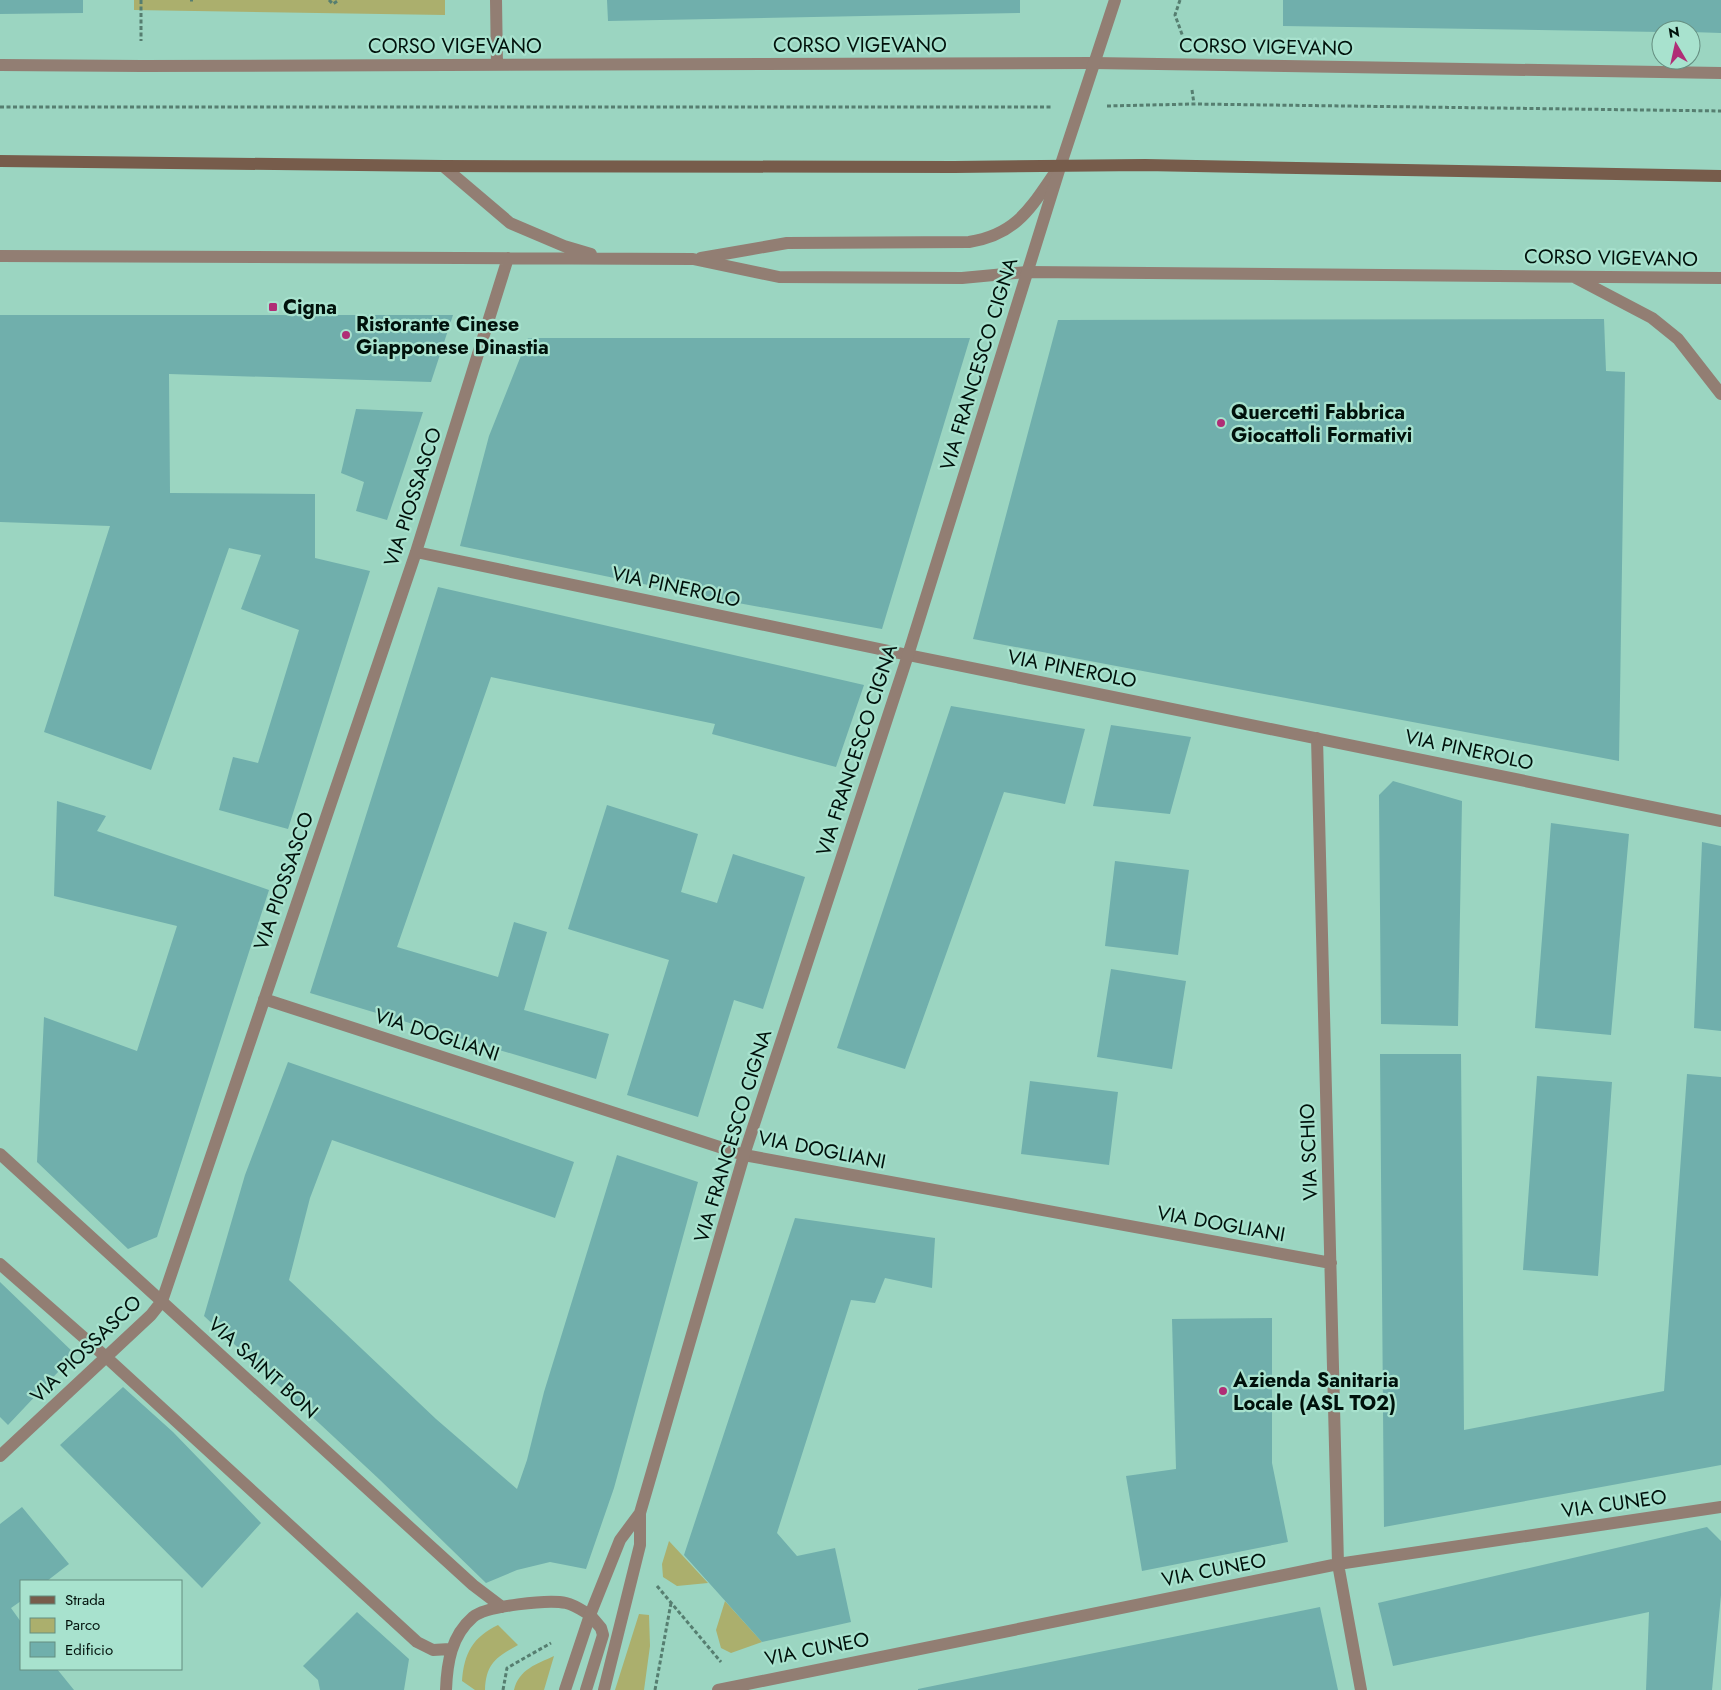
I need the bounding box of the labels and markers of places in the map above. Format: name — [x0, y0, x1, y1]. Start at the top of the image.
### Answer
place label: Cigna — [283, 293, 337, 322]
marker: Cigna — [267, 301, 279, 313]
place label: Ristorante Cinese Giapponese Dinastia — [356, 310, 549, 362]
marker: Ristorante Cinese Giapponese Dinastia — [340, 329, 352, 341]
place label: Quercetti Fabbrica Giocattoli Formativi — [1231, 398, 1412, 450]
marker: Quercetti Fabbrica Giocattoli Formativi — [1215, 417, 1227, 429]
place label: Azienda Sanitaria Locale (ASL TO2) — [1232, 1366, 1399, 1418]
marker: Azienda Sanitaria Locale (ASL TO2) — [1217, 1385, 1229, 1397]

